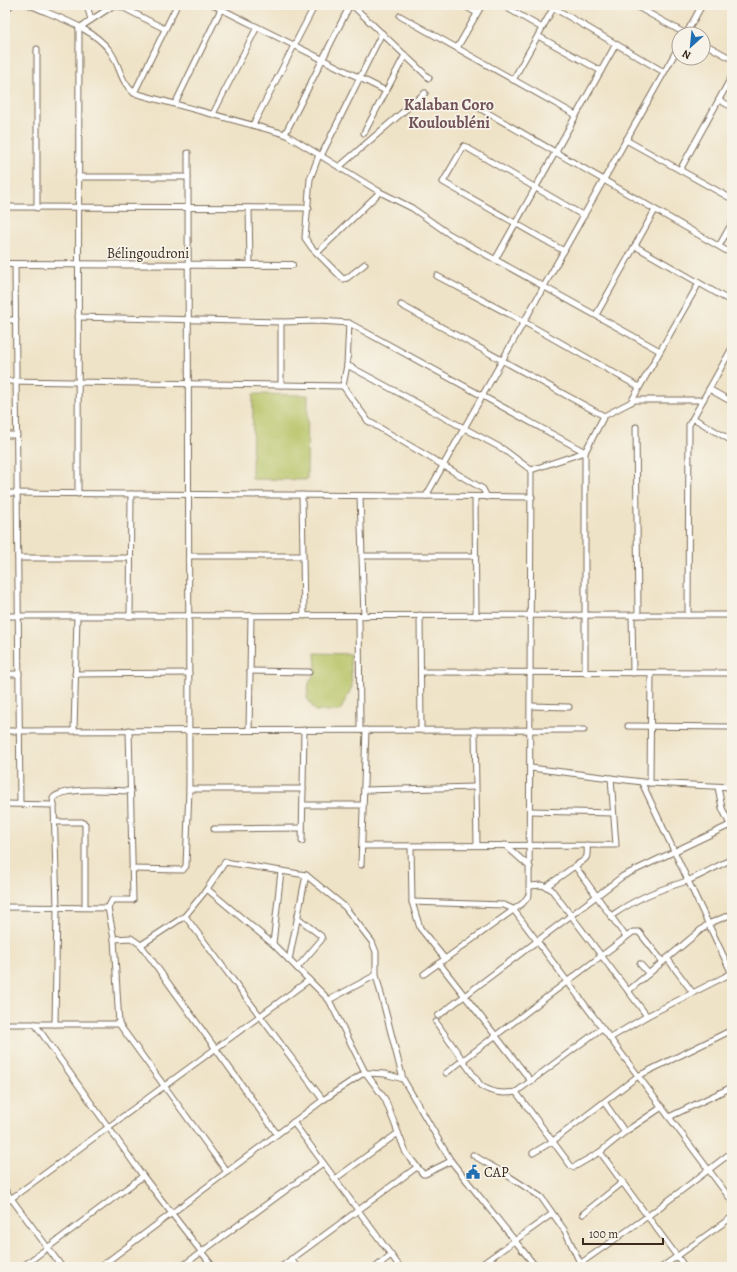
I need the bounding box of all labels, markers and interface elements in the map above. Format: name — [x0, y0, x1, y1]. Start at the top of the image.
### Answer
north arrow — [671, 26, 711, 66]
text: N — [680, 46, 694, 63]
district label: Kalaban Coro Kouloubléni — [404, 94, 494, 134]
street label: Bélingoudroni — [107, 244, 189, 263]
place label: CAP — [484, 1163, 509, 1182]
public building icon: CAP — [465, 1164, 481, 1180]
scale bar — [583, 1220, 663, 1246]
text: 100 m — [589, 1226, 618, 1242]

